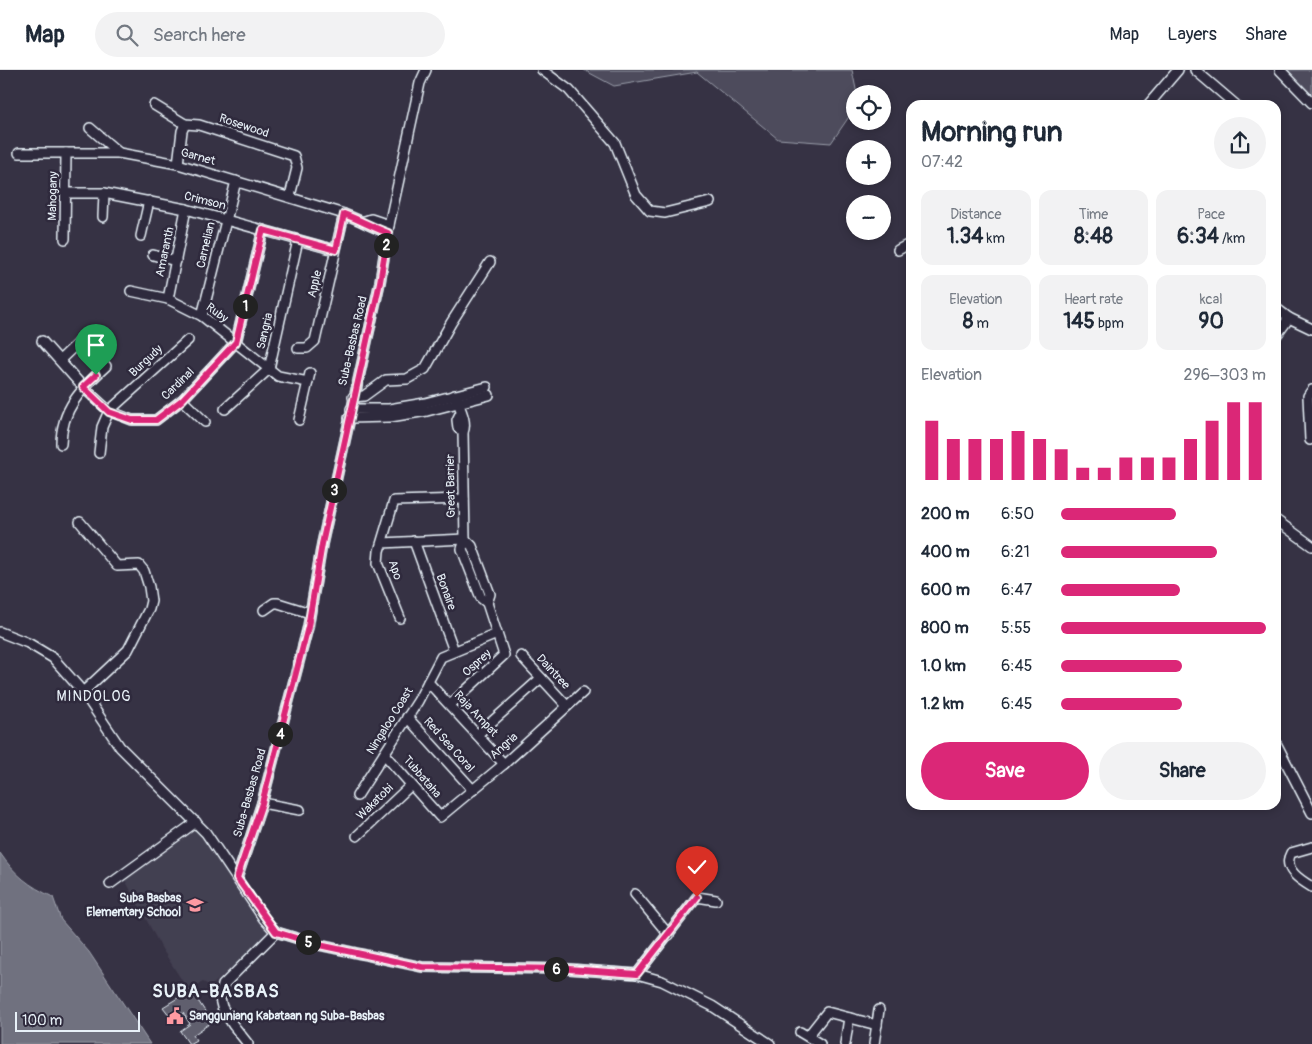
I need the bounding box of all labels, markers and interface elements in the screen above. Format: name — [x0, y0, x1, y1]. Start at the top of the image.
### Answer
search box — [95, 12, 445, 57]
text: Map — [25, 20, 65, 49]
icon: search — [113, 21, 141, 49]
text: Search here — [153, 23, 246, 47]
text: Map — [1110, 23, 1139, 46]
text: Layers — [1167, 23, 1217, 46]
text: Share — [1245, 23, 1287, 46]
map controls — [846, 85, 891, 240]
button: locate — [846, 85, 891, 130]
street label: Rosewood — [217, 111, 271, 141]
text: Morning run — [921, 115, 1063, 150]
button: share — [1214, 117, 1266, 169]
button: + — [846, 140, 891, 185]
street label: Garnet — [179, 145, 217, 169]
text: 07:42 — [921, 152, 963, 172]
street label: Mahogany — [45, 171, 61, 221]
street label: Crimson — [183, 189, 228, 213]
button: − — [846, 195, 891, 240]
text: Distance — [950, 206, 1001, 223]
text: Time — [1079, 206, 1108, 223]
text: Pace — [1197, 206, 1225, 223]
street label: Carnelian — [193, 220, 219, 270]
text: 1.34 — [947, 223, 984, 250]
text: 8:48 — [1074, 223, 1113, 250]
text: 6:34 — [1177, 223, 1219, 250]
street label: Amaranth — [152, 225, 178, 278]
text: km — [984, 230, 1005, 247]
text: /km — [1219, 230, 1245, 247]
pin: 2 — [374, 232, 398, 258]
text: 2 — [383, 237, 390, 254]
street label: Apple — [305, 269, 325, 299]
text: Elevation — [949, 291, 1003, 308]
text: Heart rate — [1064, 291, 1123, 308]
text: kcal — [1200, 291, 1223, 308]
pin: 1 — [232, 294, 258, 318]
street label: Suba-Basbas Road — [335, 295, 371, 387]
text: 1 — [243, 298, 248, 315]
street label: Ruby — [203, 300, 231, 326]
text: 8 — [963, 308, 973, 335]
text: 145 — [1063, 308, 1095, 335]
text: 90 — [1199, 308, 1224, 335]
street label: Sangria — [254, 311, 277, 351]
text: m — [973, 315, 989, 332]
text: bpm — [1095, 315, 1124, 332]
pin — [75, 324, 117, 375]
icon: arrive — [82, 331, 110, 359]
street label: Burgudy — [126, 342, 166, 380]
street label: Cardinal — [158, 365, 198, 403]
text: Elevation — [921, 365, 982, 385]
text: 296–303 m — [1184, 365, 1266, 385]
street label: Great Barrier — [443, 453, 459, 518]
pin: 3 — [322, 478, 346, 502]
text: 3 — [331, 482, 338, 499]
text: 200 m — [921, 504, 969, 524]
text: 6:50 — [1001, 504, 1034, 524]
text: 400 m — [921, 542, 970, 562]
text: 6:21 — [1001, 542, 1030, 562]
street label: Apo — [385, 558, 406, 582]
street label: Bonaire — [433, 572, 460, 612]
text: 600 m — [921, 580, 970, 600]
text: 6:47 — [1001, 580, 1032, 600]
text: 800 m — [921, 618, 969, 638]
text: 5:55 — [1001, 618, 1031, 638]
street label: Osprey — [459, 646, 495, 680]
street label: Daintree — [533, 651, 573, 693]
text: 1.0 km — [921, 656, 966, 676]
text: 6:45 — [1001, 656, 1033, 676]
street label: Ningaloo Coast — [363, 684, 417, 757]
district label: MINDOLOG — [56, 688, 132, 705]
street label: Raja Ampat — [451, 688, 501, 740]
text: 1.2 km — [921, 694, 964, 714]
text: 6:45 — [1001, 694, 1033, 714]
street label: Red Sea Coral — [420, 714, 478, 776]
pin: 4 — [268, 722, 292, 746]
text: 4 — [276, 726, 285, 743]
street label: Angria — [487, 729, 521, 762]
button: Save — [921, 742, 1089, 800]
button: Share — [1099, 742, 1266, 800]
street label: Suba-Basbas Road — [230, 747, 270, 839]
street label: Tubbataha — [400, 753, 445, 801]
street label: Wakatobi — [353, 781, 397, 823]
pin — [676, 846, 718, 897]
icon: check — [683, 853, 711, 881]
place label: Suba Basbas Elementary School — [86, 891, 182, 920]
school or university icon: Suba Basbas Elementary School — [185, 895, 205, 915]
pin: 5 — [296, 930, 320, 954]
text: 5 — [305, 934, 312, 951]
pin: 6 — [544, 956, 568, 982]
text: 6 — [552, 961, 561, 978]
district label: SUBA-BASBAS — [152, 980, 280, 1003]
public building icon: Sangguniang Kabataan ng Suba-Basbas — [165, 1006, 185, 1026]
scale bar — [15, 1009, 140, 1032]
place label: Sangguniang Kabataan ng Suba-Basbas — [189, 1009, 385, 1024]
text: 100 m — [22, 1012, 62, 1029]

